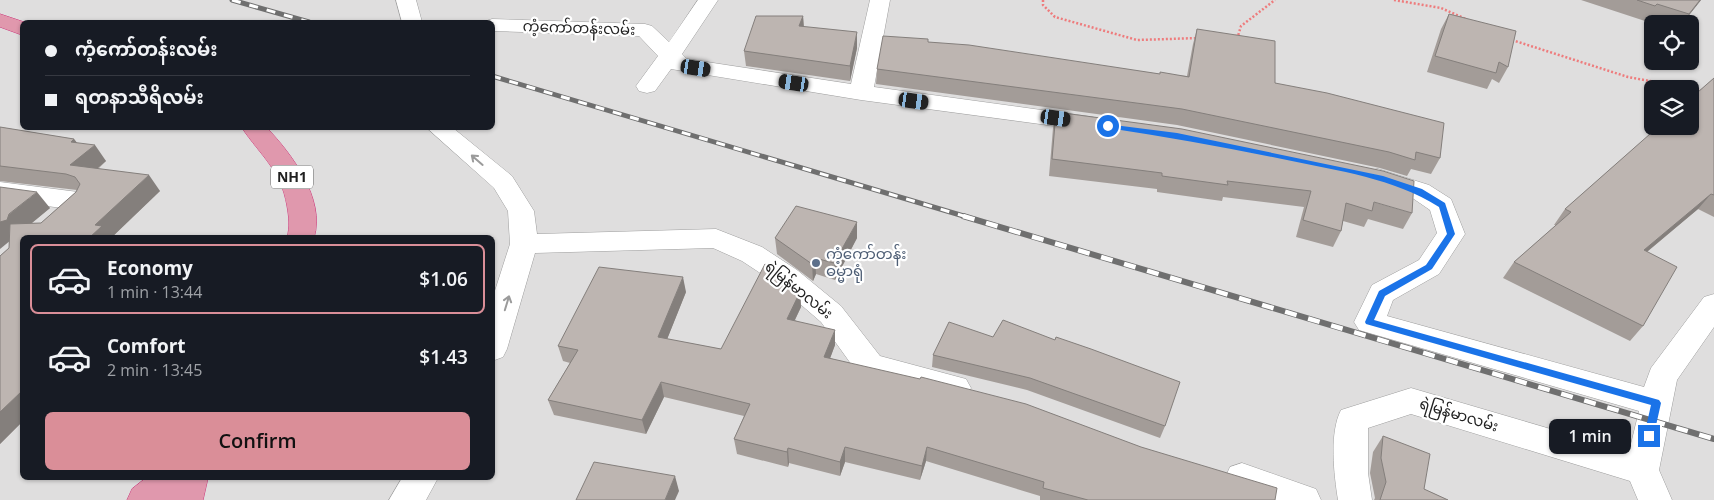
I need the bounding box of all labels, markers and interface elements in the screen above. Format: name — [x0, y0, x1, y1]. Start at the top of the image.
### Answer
street label: ကံ့ကော်တန်းလမ်း — [522, 15, 636, 42]
map controls — [1644, 15, 1699, 135]
button: locate — [1644, 15, 1699, 70]
text: ကံ့ကော်တန်းလမ်း — [75, 36, 218, 62]
car — [680, 58, 711, 78]
car — [778, 73, 809, 93]
button: layers — [1644, 80, 1699, 135]
text: ရတနာသီရိလမ်း — [75, 84, 204, 110]
car — [898, 91, 929, 111]
car — [1040, 108, 1071, 128]
route start — [1097, 115, 1119, 137]
one-way arrow — [471, 155, 484, 166]
road number: NH1 — [271, 166, 313, 188]
place label: ကံ့ကော်တန်း ဓမ္မာရုံ — [826, 243, 906, 283]
text: Economy — [107, 255, 193, 281]
street label: ရဲမြန်မာလမ်း — [760, 256, 838, 325]
icon: car — [47, 257, 92, 302]
marker: ကံ့ကော်တန်း ဓမ္မာရုံ — [810, 257, 822, 269]
text: $1.06 — [419, 266, 468, 292]
text: 1 min · 13:44 — [107, 281, 202, 303]
one-way arrow — [502, 295, 512, 311]
text: Comfort — [107, 333, 186, 359]
icon: car — [47, 335, 92, 380]
text: $1.43 — [419, 344, 468, 370]
text: 2 min · 13:45 — [107, 359, 202, 381]
street label: ရဲမြန်မာလမ်း — [1416, 393, 1501, 438]
button: Confirm — [45, 412, 470, 470]
callout: 1 min — [1549, 418, 1632, 454]
text: 1 min — [1568, 425, 1612, 447]
route end — [1638, 425, 1660, 447]

